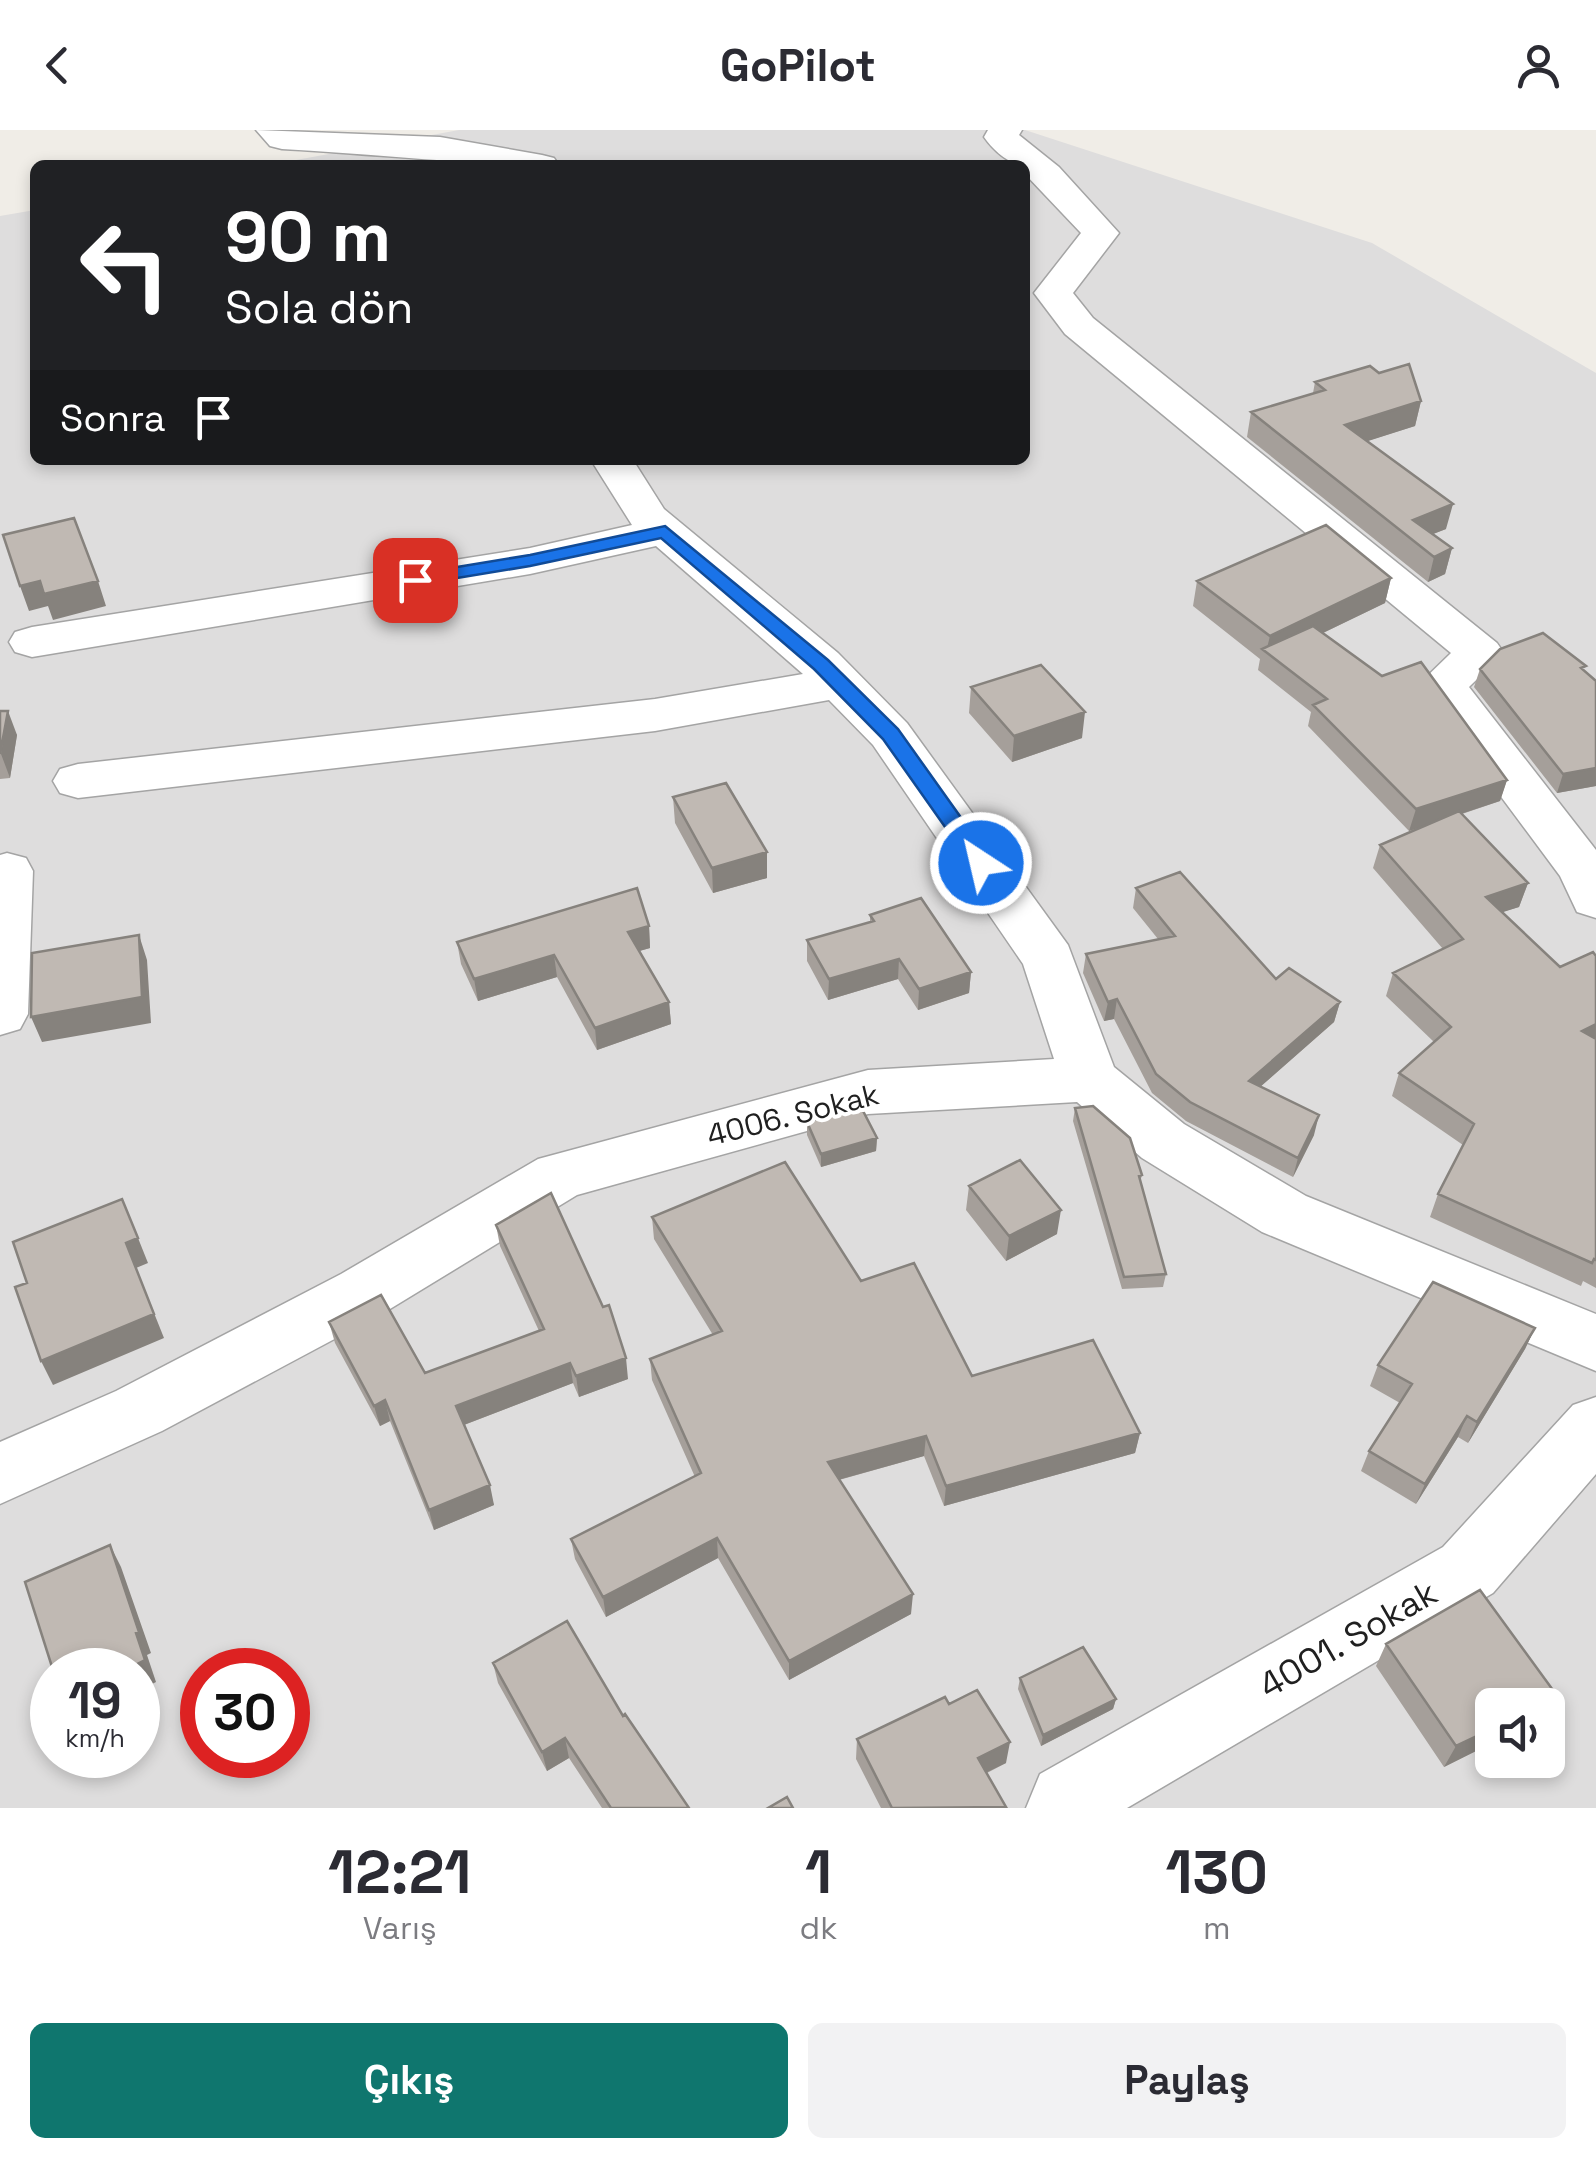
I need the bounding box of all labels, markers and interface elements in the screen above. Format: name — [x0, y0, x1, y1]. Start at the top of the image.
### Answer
text: GoPilot — [720, 37, 876, 94]
icon: back — [30, 38, 85, 93]
icon: person — [1511, 38, 1566, 93]
text: 90 m — [225, 192, 391, 281]
icon: left — [60, 200, 190, 330]
text: Sola dön — [225, 279, 413, 336]
icon: arrive — [186, 390, 241, 445]
text: Sonra — [60, 394, 166, 442]
pin — [373, 538, 458, 623]
icon: arrive — [388, 553, 443, 608]
position arrow — [929, 811, 1033, 915]
street label: 4006. Sokak — [703, 1074, 883, 1155]
street label: 4001. Sokak — [1251, 1570, 1445, 1708]
speed limit sign: 30 — [180, 1648, 310, 1778]
text: 19 — [68, 1669, 122, 1733]
map controls — [1475, 1688, 1565, 1778]
button: sound — [1475, 1688, 1565, 1778]
text: km/h — [65, 1722, 125, 1754]
text: 12:21 — [328, 1834, 471, 1911]
text: 1 — [805, 1834, 832, 1911]
text: 130 — [1165, 1834, 1268, 1911]
text: Varış — [363, 1908, 437, 1948]
text: dk — [800, 1908, 837, 1948]
text: m — [1203, 1908, 1230, 1948]
button: Çıkış — [30, 2023, 788, 2138]
button: Paylaş — [808, 2023, 1566, 2138]

